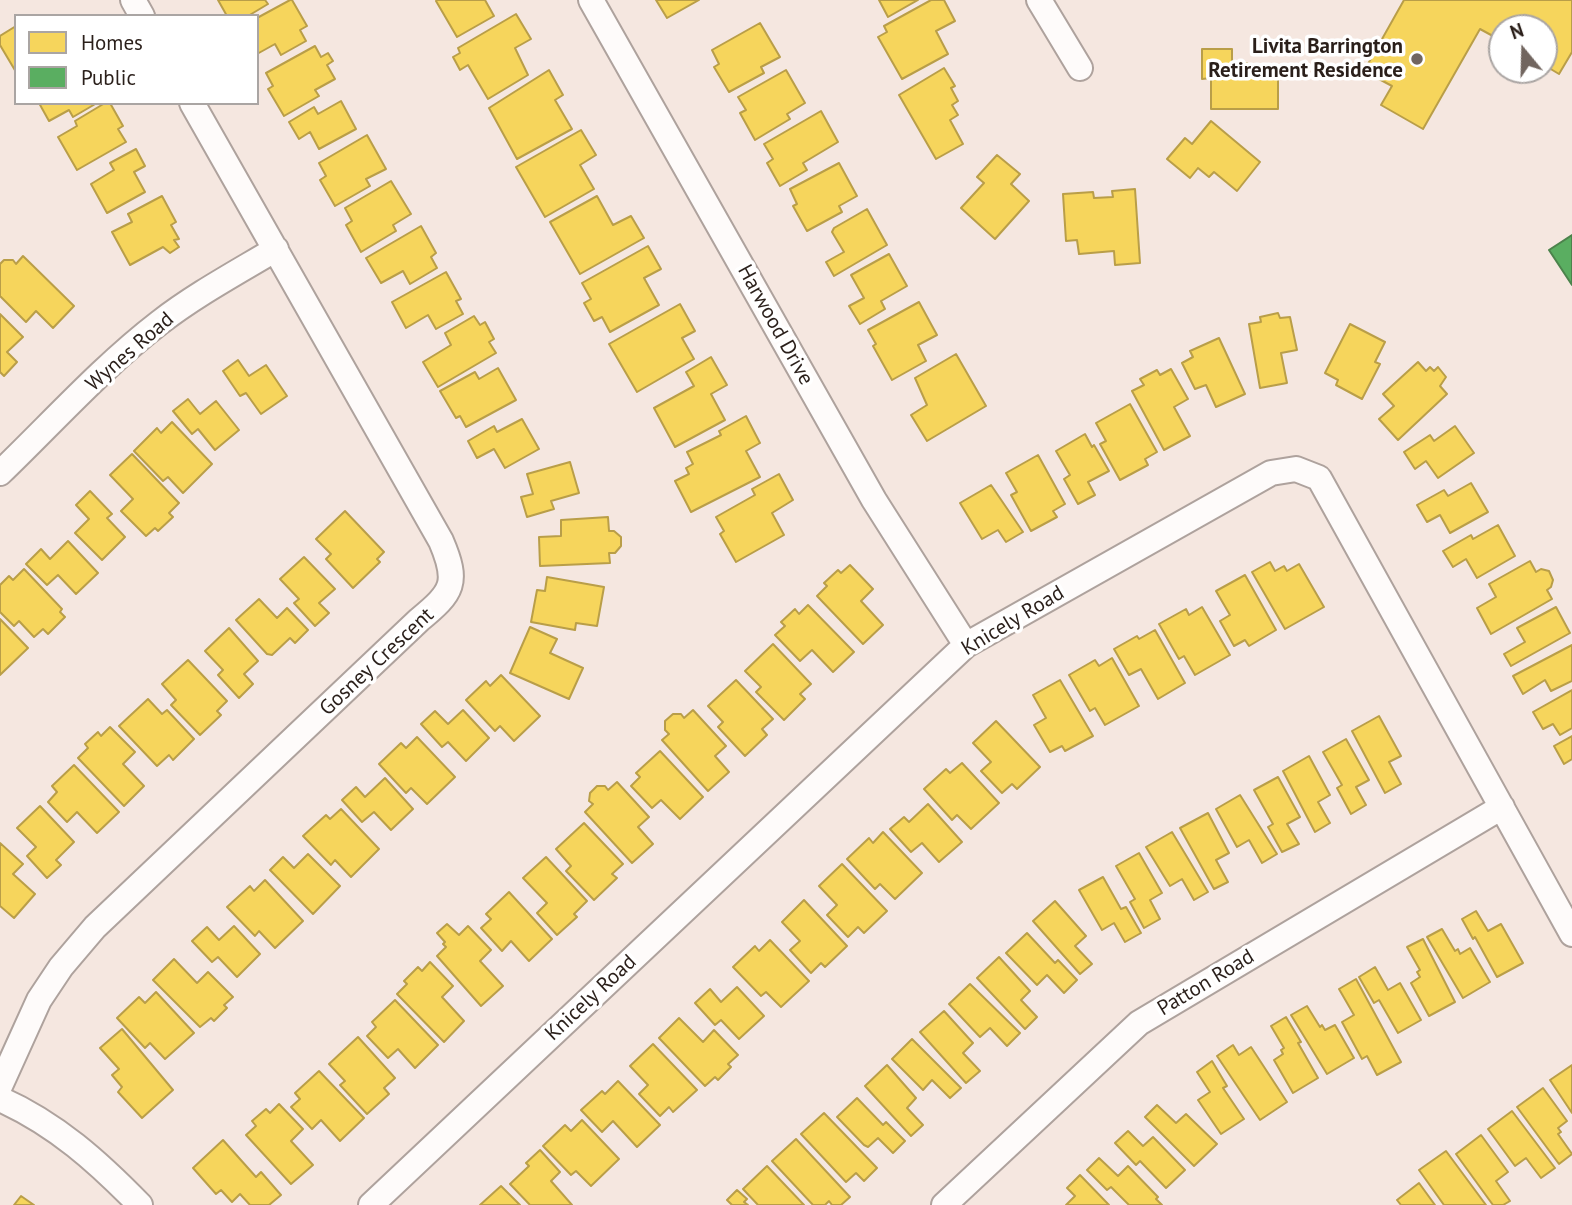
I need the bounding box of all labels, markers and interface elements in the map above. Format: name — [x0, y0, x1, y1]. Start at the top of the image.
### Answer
legend — [14, 14, 259, 105]
north arrow — [1488, 14, 1558, 84]
text: N — [1507, 18, 1527, 44]
text: Homes — [81, 29, 143, 56]
place label: Livita Barrington Retirement Residence — [1208, 34, 1403, 84]
marker: Livita Barrington Retirement Residence — [1409, 51, 1425, 67]
text: Public — [81, 64, 136, 91]
street label: Harwood Drive — [732, 261, 818, 389]
street label: Wynes Road — [81, 307, 179, 397]
street label: Knicely Road — [957, 581, 1069, 661]
street label: Gosney Crescent — [315, 603, 439, 721]
street label: Patton Road — [1153, 944, 1259, 1022]
street label: Knicely Road — [540, 950, 642, 1046]

